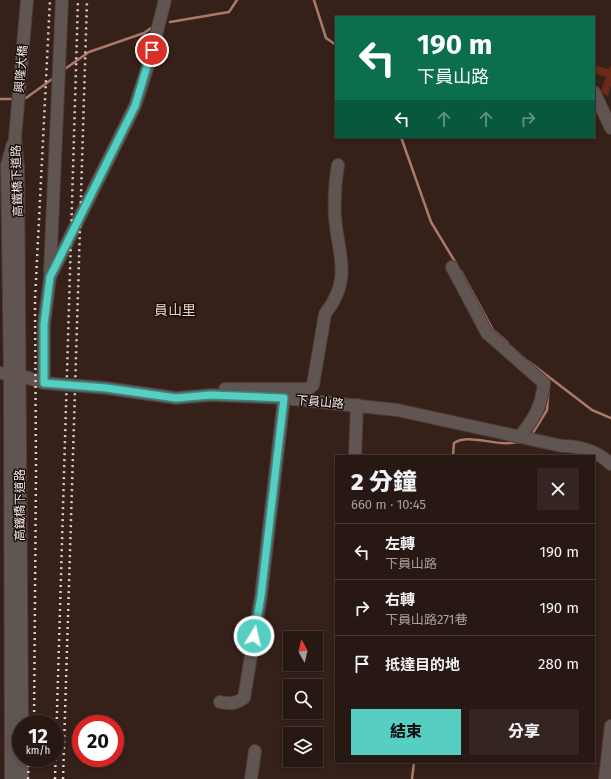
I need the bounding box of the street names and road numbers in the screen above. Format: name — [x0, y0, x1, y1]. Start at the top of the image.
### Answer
street label: 興隆大橋 — [12, 44, 30, 94]
street label: 高鐵橋下道路 — [9, 145, 25, 217]
street label: 下員山路 — [295, 393, 345, 411]
street label: 高鐵橋下道路 — [13, 469, 27, 541]

